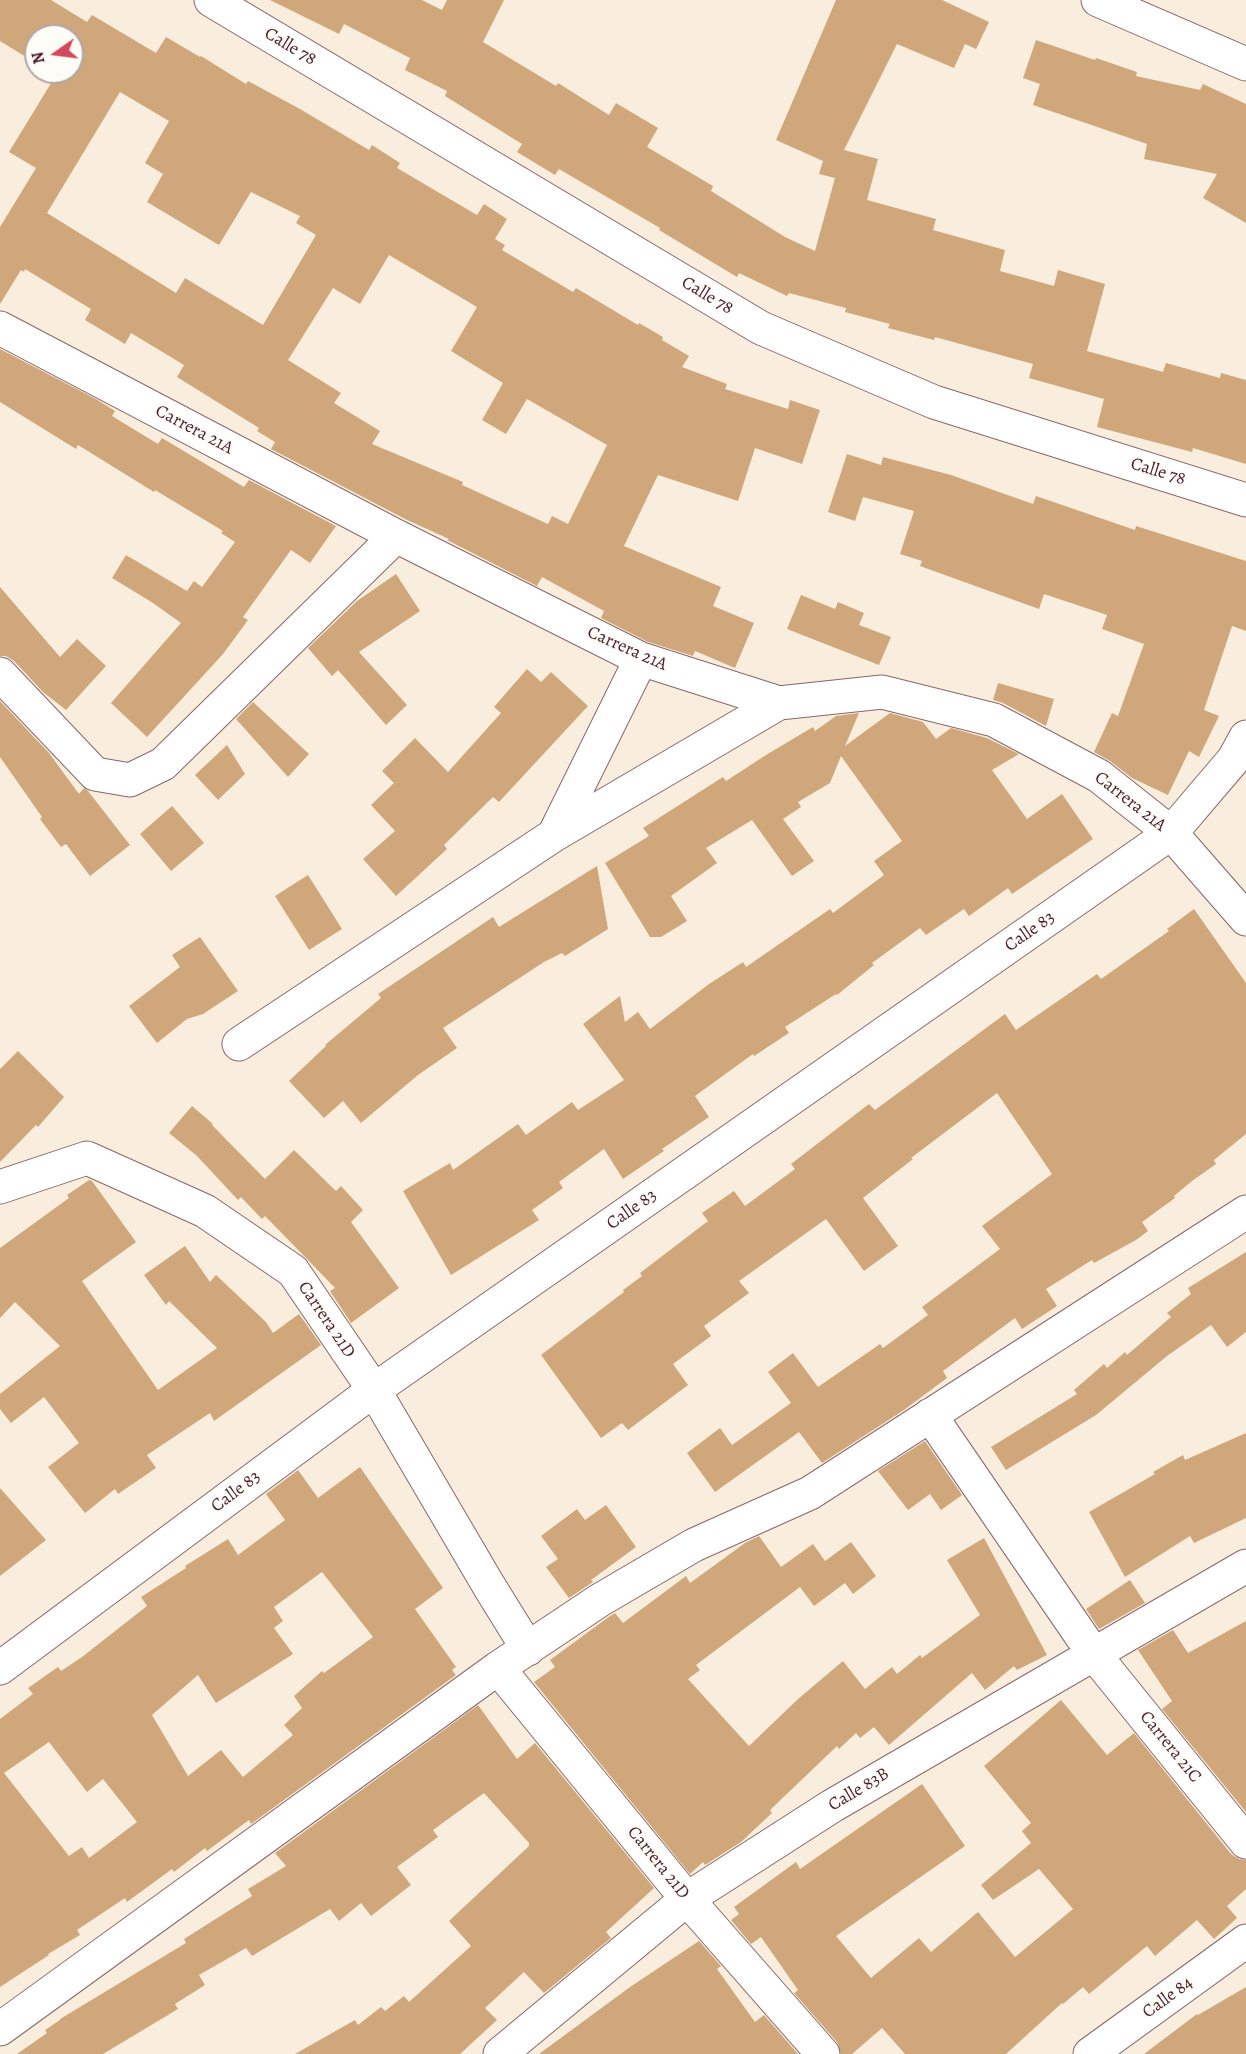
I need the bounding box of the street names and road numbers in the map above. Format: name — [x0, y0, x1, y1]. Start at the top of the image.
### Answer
street label: Calle 78 — [260, 23, 320, 71]
street label: Calle 78 — [677, 272, 737, 320]
street label: Carrera 21A — [151, 400, 237, 460]
street label: Calle 78 — [1128, 453, 1188, 491]
street label: Carrera 21A — [584, 622, 670, 676]
street label: Carrera 21A — [1090, 767, 1170, 837]
street label: Calle 83 — [1001, 907, 1059, 957]
street label: Calle 83 — [603, 1185, 661, 1235]
street label: Carrera 21D — [293, 1278, 359, 1362]
street label: Calle 83 — [207, 1466, 265, 1518]
street label: Carrera 21C — [1135, 1707, 1205, 1787]
street label: Calle 83B — [825, 1763, 893, 1817]
street label: Carrera 21D — [622, 1822, 694, 1904]
street label: Calle 84 — [1139, 1973, 1197, 2023]

